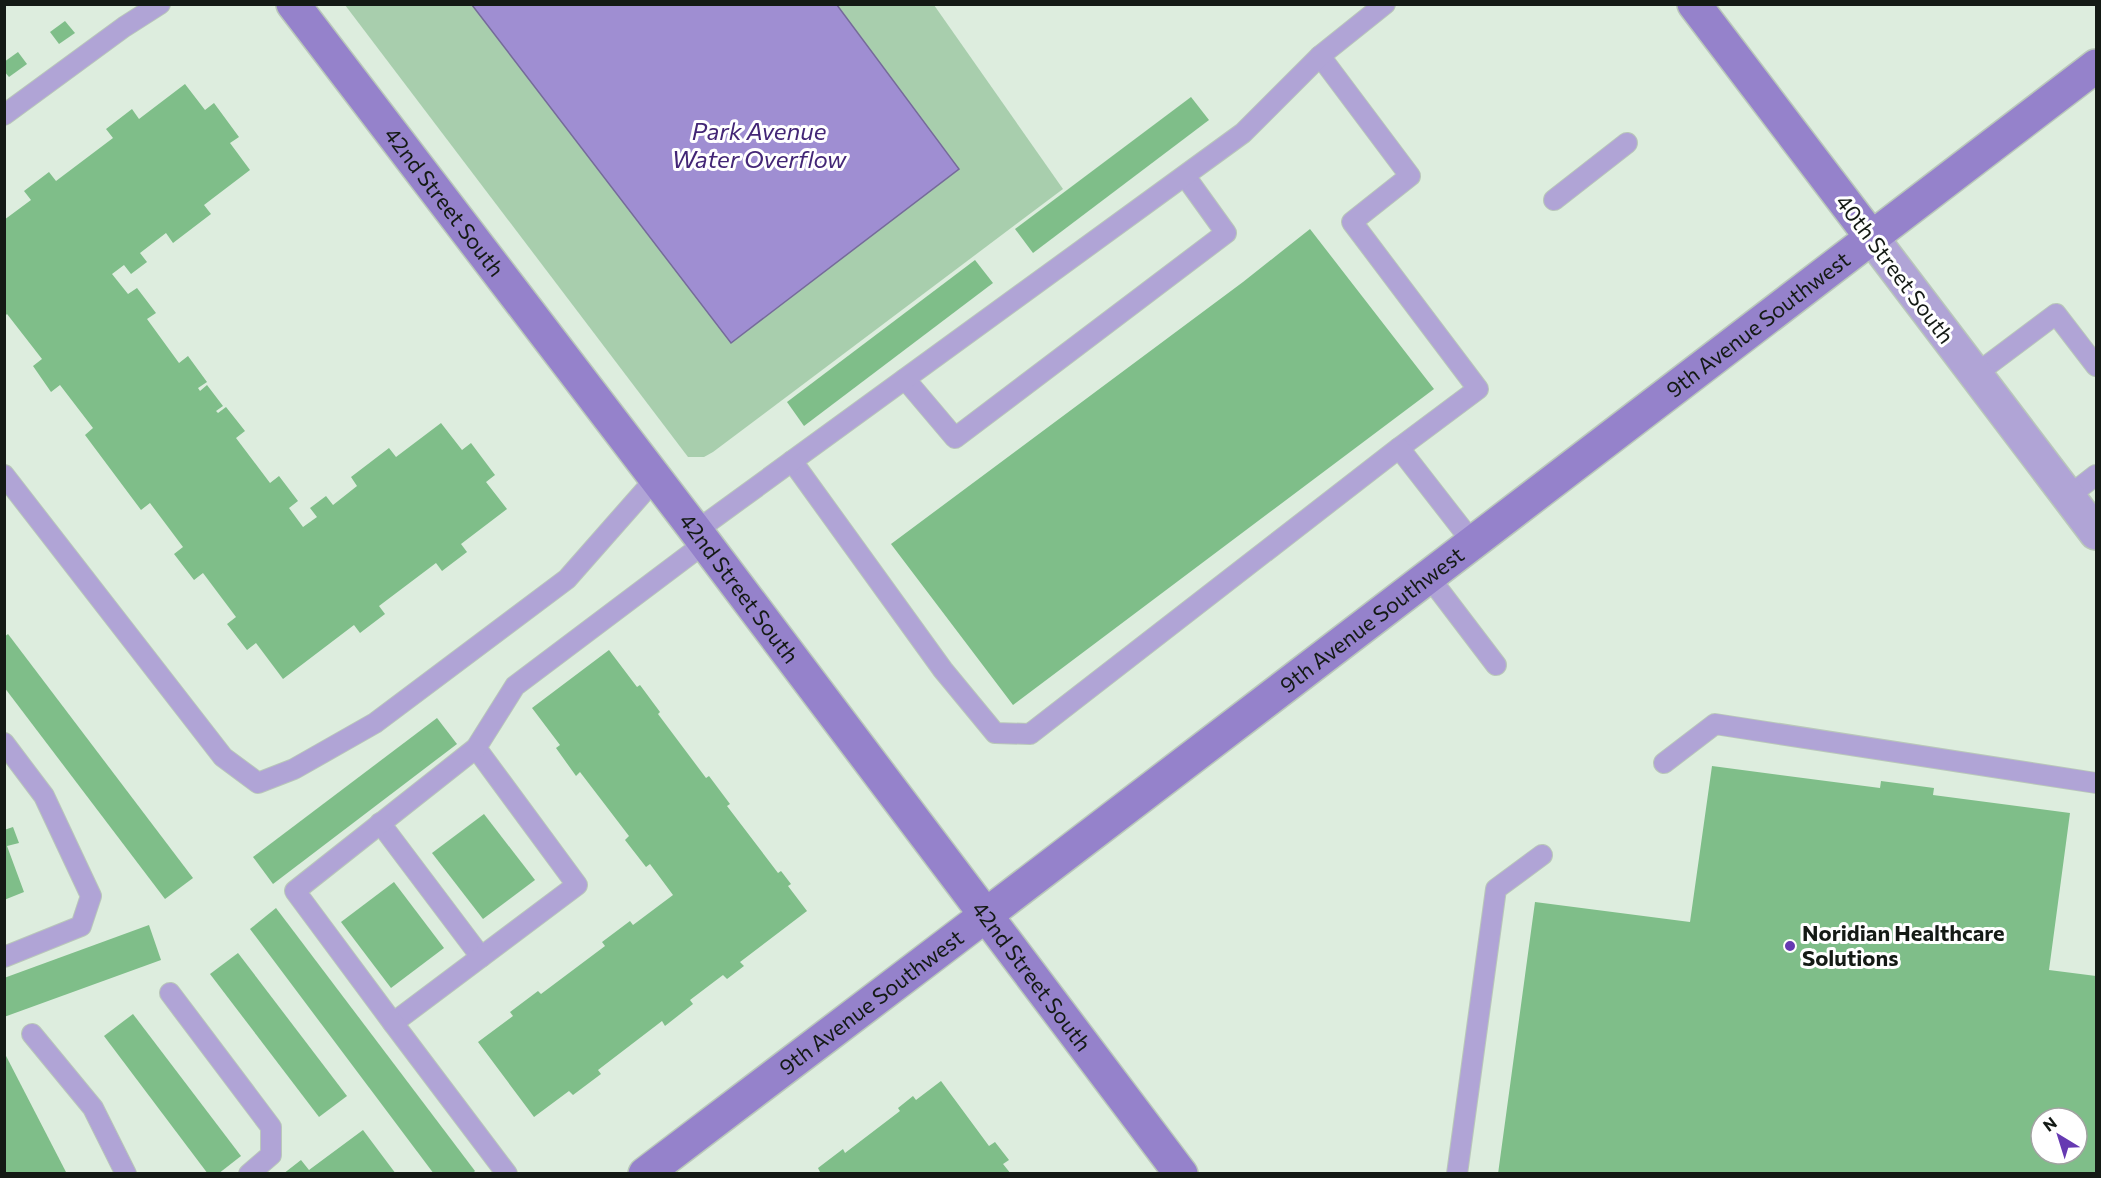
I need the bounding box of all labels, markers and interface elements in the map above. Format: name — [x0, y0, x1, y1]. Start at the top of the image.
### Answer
water label: Park Avenue Water Overflow — [672, 116, 847, 173]
street label: 42nd Street South — [379, 121, 510, 282]
street label: 40th Street South — [1831, 189, 1960, 349]
street label: 9th Avenue Southwest — [1660, 245, 1855, 403]
street label: 42nd Street South — [674, 507, 805, 668]
street label: 9th Avenue Southwest — [1274, 541, 1469, 698]
street label: 42nd Street South — [967, 895, 1097, 1056]
place label: Noridian Healthcare Solutions — [1802, 919, 2005, 971]
street label: 9th Avenue Southwest — [773, 923, 968, 1080]
marker: Noridian Healthcare Solutions — [1783, 939, 1797, 953]
north arrow — [2029, 1106, 2089, 1166]
text: N — [2039, 1113, 2060, 1135]

